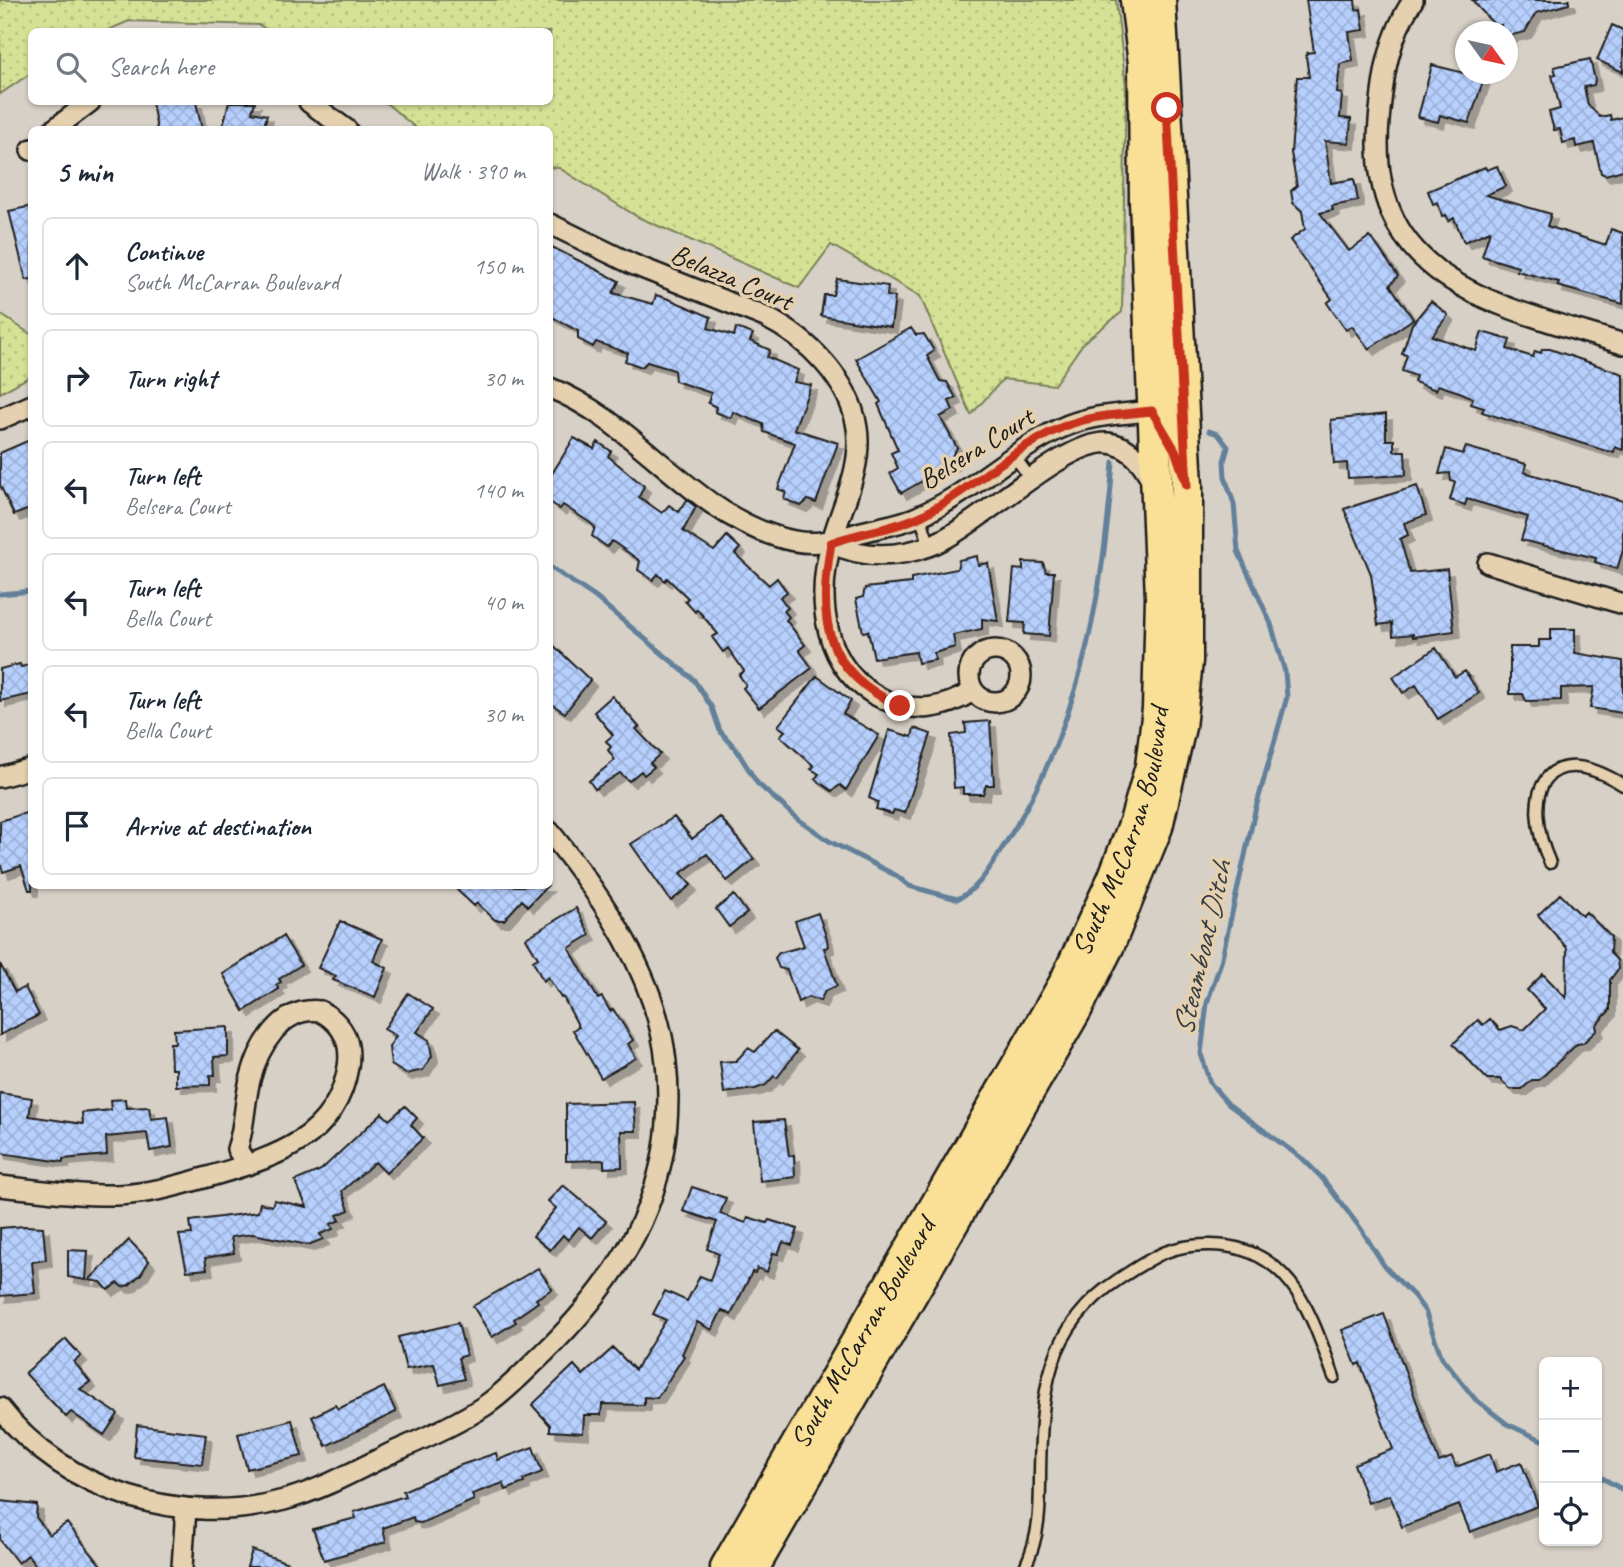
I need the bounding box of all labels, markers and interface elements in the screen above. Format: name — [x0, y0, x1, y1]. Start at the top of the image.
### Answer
north arrow — [1455, 21, 1518, 84]
search box — [28, 28, 553, 105]
icon: search — [52, 48, 90, 86]
text: Search here — [108, 50, 214, 83]
route start — [1151, 92, 1182, 123]
text: 5 min — [56, 153, 113, 191]
text: Walk · 390 m — [421, 157, 525, 186]
text: Continue — [125, 235, 203, 268]
street label: Belazza Court — [666, 236, 801, 319]
icon: ahead — [58, 247, 96, 285]
text: 150 m — [474, 252, 523, 281]
text: South McCarran Boulevard — [125, 268, 339, 297]
icon: right — [58, 359, 96, 397]
text: Turn right — [125, 362, 216, 395]
text: 30 m — [484, 364, 523, 393]
street label: Belsera Court — [912, 398, 1042, 497]
text: Turn left — [125, 459, 200, 492]
icon: left — [58, 471, 96, 509]
text: 140 m — [474, 476, 523, 505]
text: Belsera Court — [125, 492, 231, 521]
text: Turn left — [125, 571, 200, 604]
icon: left — [58, 583, 96, 621]
text: 40 m — [484, 588, 523, 617]
text: Bella Court — [125, 604, 211, 633]
text: Turn left — [125, 683, 200, 716]
route end — [884, 690, 915, 721]
icon: left — [58, 695, 96, 733]
text: 30 m — [484, 700, 523, 729]
street label: South McCarran Boulevard — [1062, 701, 1176, 961]
text: Bella Court — [125, 716, 211, 745]
icon: arrive — [58, 807, 96, 845]
text: Arrive at destination — [125, 810, 311, 843]
water label: Steamboat Ditch — [1164, 855, 1241, 1039]
street label: South McCarran Boulevard — [781, 1208, 944, 1454]
map controls — [1539, 1357, 1602, 1546]
button: + — [1539, 1357, 1602, 1420]
button: − — [1539, 1420, 1602, 1483]
button: locate — [1539, 1483, 1602, 1546]

